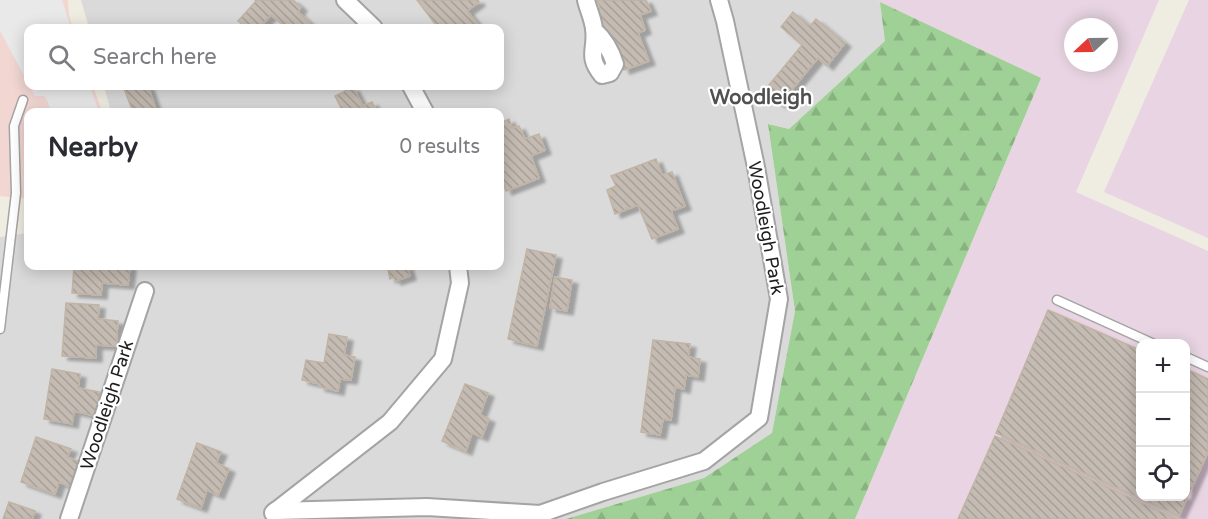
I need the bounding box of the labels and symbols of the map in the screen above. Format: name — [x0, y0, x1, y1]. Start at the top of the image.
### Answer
north arrow — [1064, 18, 1118, 72]
district label: Woodleigh — [710, 86, 812, 110]
street label: Woodleigh Park — [743, 159, 789, 297]
street label: Woodleigh Park — [76, 337, 138, 473]

